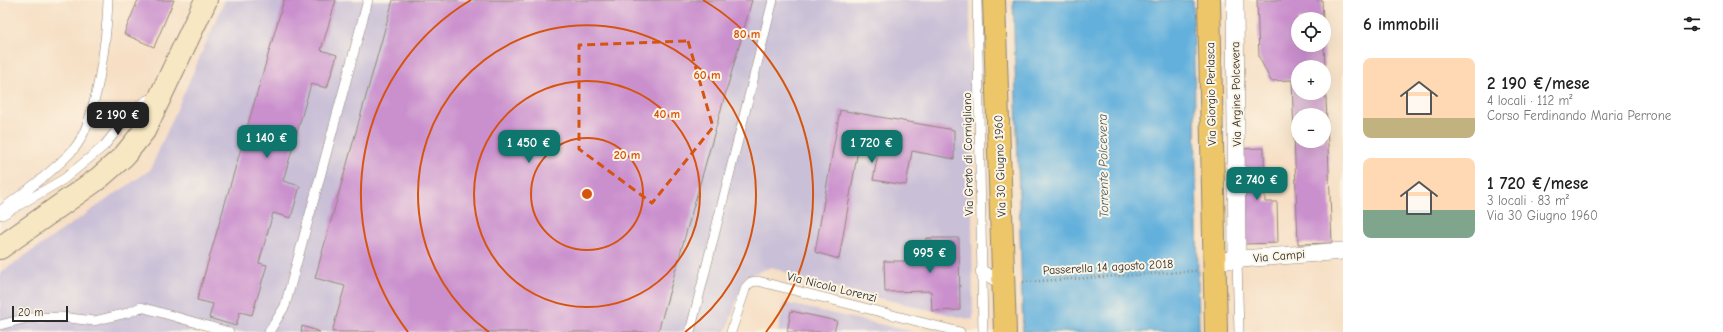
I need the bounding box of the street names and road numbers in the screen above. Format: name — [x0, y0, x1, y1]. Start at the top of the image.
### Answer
street label: Via Argine Polcevera — [1228, 41, 1244, 147]
street label: Via Giorgio Perlasca — [1203, 42, 1219, 146]
street label: Via Greto di Cornigliano — [960, 92, 976, 216]
street label: Via 30 Giugno 1960 — [991, 115, 1009, 217]
street label: Via Campi — [1253, 247, 1305, 265]
street label: Passerella 14 agosto 2018 — [1042, 257, 1174, 277]
street label: Via Nicola Lorenzi — [786, 269, 878, 305]

